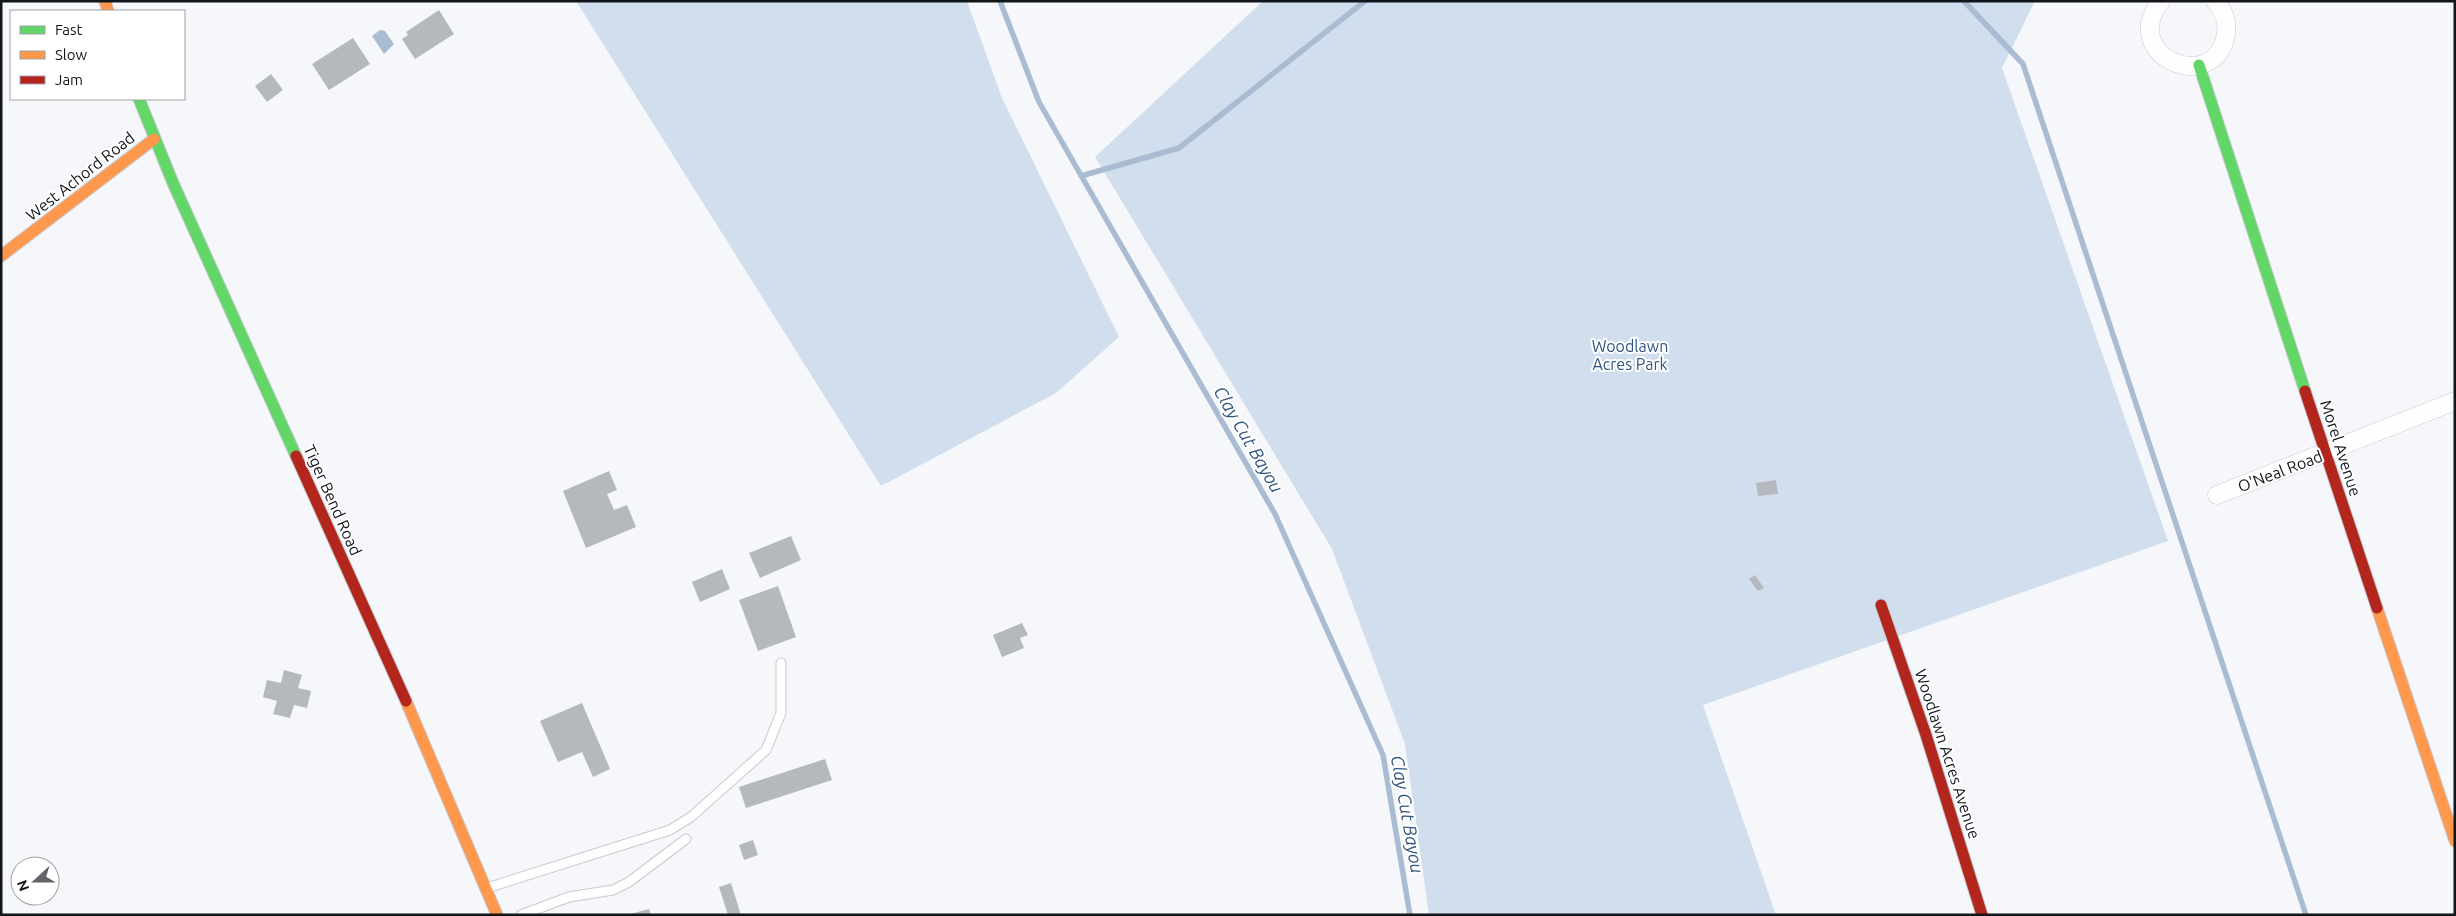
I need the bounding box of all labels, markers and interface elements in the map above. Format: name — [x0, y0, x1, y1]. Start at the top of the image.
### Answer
legend — [10, 10, 185, 100]
text: Fast — [55, 21, 83, 38]
text: Slow — [55, 46, 88, 63]
text: Jam — [55, 71, 83, 88]
street label: West Achord Road — [22, 128, 138, 224]
park label: Woodlawn Acres Park — [1592, 337, 1668, 373]
water label: Clay Cut Bayou — [1210, 382, 1288, 496]
street label: Morel Avenue — [2317, 398, 2365, 498]
street label: Tiger Bend Road — [301, 442, 365, 558]
street label: O'Neal Road — [2235, 447, 2325, 495]
street label: Woodlawn Acres Avenue — [1912, 667, 1984, 841]
water label: Clay Cut Bayou — [1388, 753, 1428, 875]
north arrow — [10, 856, 60, 906]
text: N — [14, 878, 32, 893]

